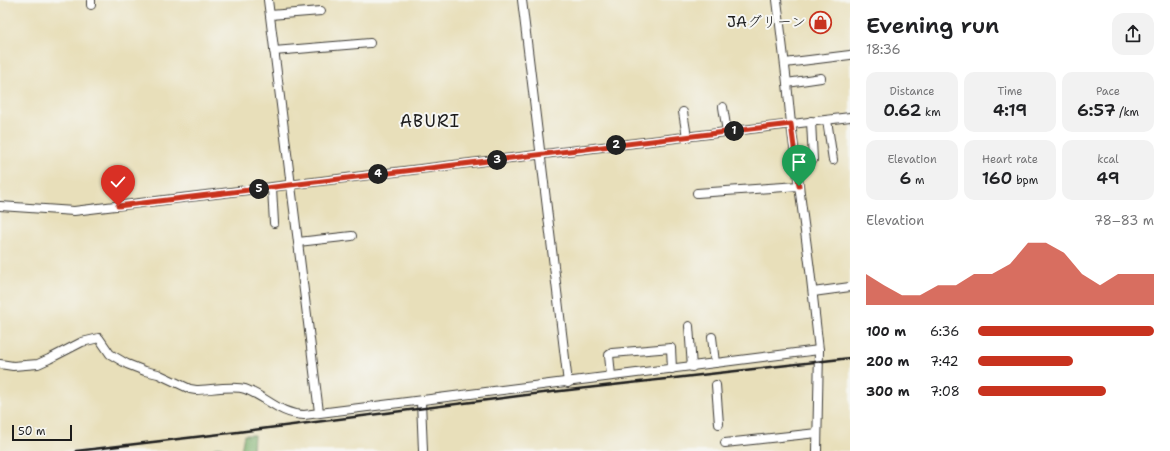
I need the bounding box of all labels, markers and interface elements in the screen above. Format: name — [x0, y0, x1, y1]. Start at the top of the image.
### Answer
shop icon: JAグリーン — [808, 9, 834, 35]
text: Evening run — [866, 11, 999, 40]
place label: JAグリーン — [727, 12, 806, 32]
button: share — [1112, 13, 1154, 55]
text: 18:36 — [866, 41, 901, 58]
text: Distance — [889, 84, 935, 99]
text: Time — [997, 84, 1023, 99]
text: Pace — [1096, 84, 1120, 99]
text: 0.62 — [883, 99, 921, 121]
text: 4:19 — [993, 99, 1027, 121]
text: 6:57 — [1077, 99, 1116, 121]
text: km — [921, 105, 941, 120]
text: /km — [1116, 105, 1139, 120]
district label: ABURI — [400, 110, 460, 132]
pin: 1 — [724, 121, 744, 141]
text: 1 — [731, 123, 737, 138]
pin: 2 — [606, 135, 626, 155]
text: 2 — [612, 137, 620, 152]
pin — [782, 145, 816, 186]
pin: 3 — [487, 150, 507, 170]
icon: arrive — [788, 151, 810, 173]
text: 3 — [493, 152, 501, 167]
text: Elevation — [887, 152, 937, 167]
text: Heart rate — [982, 152, 1038, 167]
text: kcal — [1097, 152, 1119, 167]
pin: 4 — [368, 164, 388, 184]
pin — [101, 165, 135, 206]
text: 4 — [374, 166, 382, 181]
text: 6 — [899, 167, 911, 189]
text: 160 — [982, 167, 1012, 189]
text: 49 — [1096, 167, 1120, 189]
icon: check — [107, 171, 129, 193]
text: m — [911, 173, 925, 188]
text: bpm — [1012, 173, 1038, 188]
pin: 5 — [249, 179, 269, 199]
text: 5 — [256, 181, 262, 196]
text: Elevation — [866, 212, 924, 229]
text: 78–83 m — [1094, 212, 1154, 229]
text: 100 m — [866, 323, 906, 340]
text: 6:36 — [930, 323, 959, 340]
text: 200 m — [866, 353, 909, 370]
text: 7:42 — [930, 353, 959, 370]
text: 300 m — [866, 383, 910, 400]
text: 7:08 — [930, 383, 960, 400]
scale bar — [12, 423, 72, 442]
text: 50 m — [18, 424, 46, 439]

